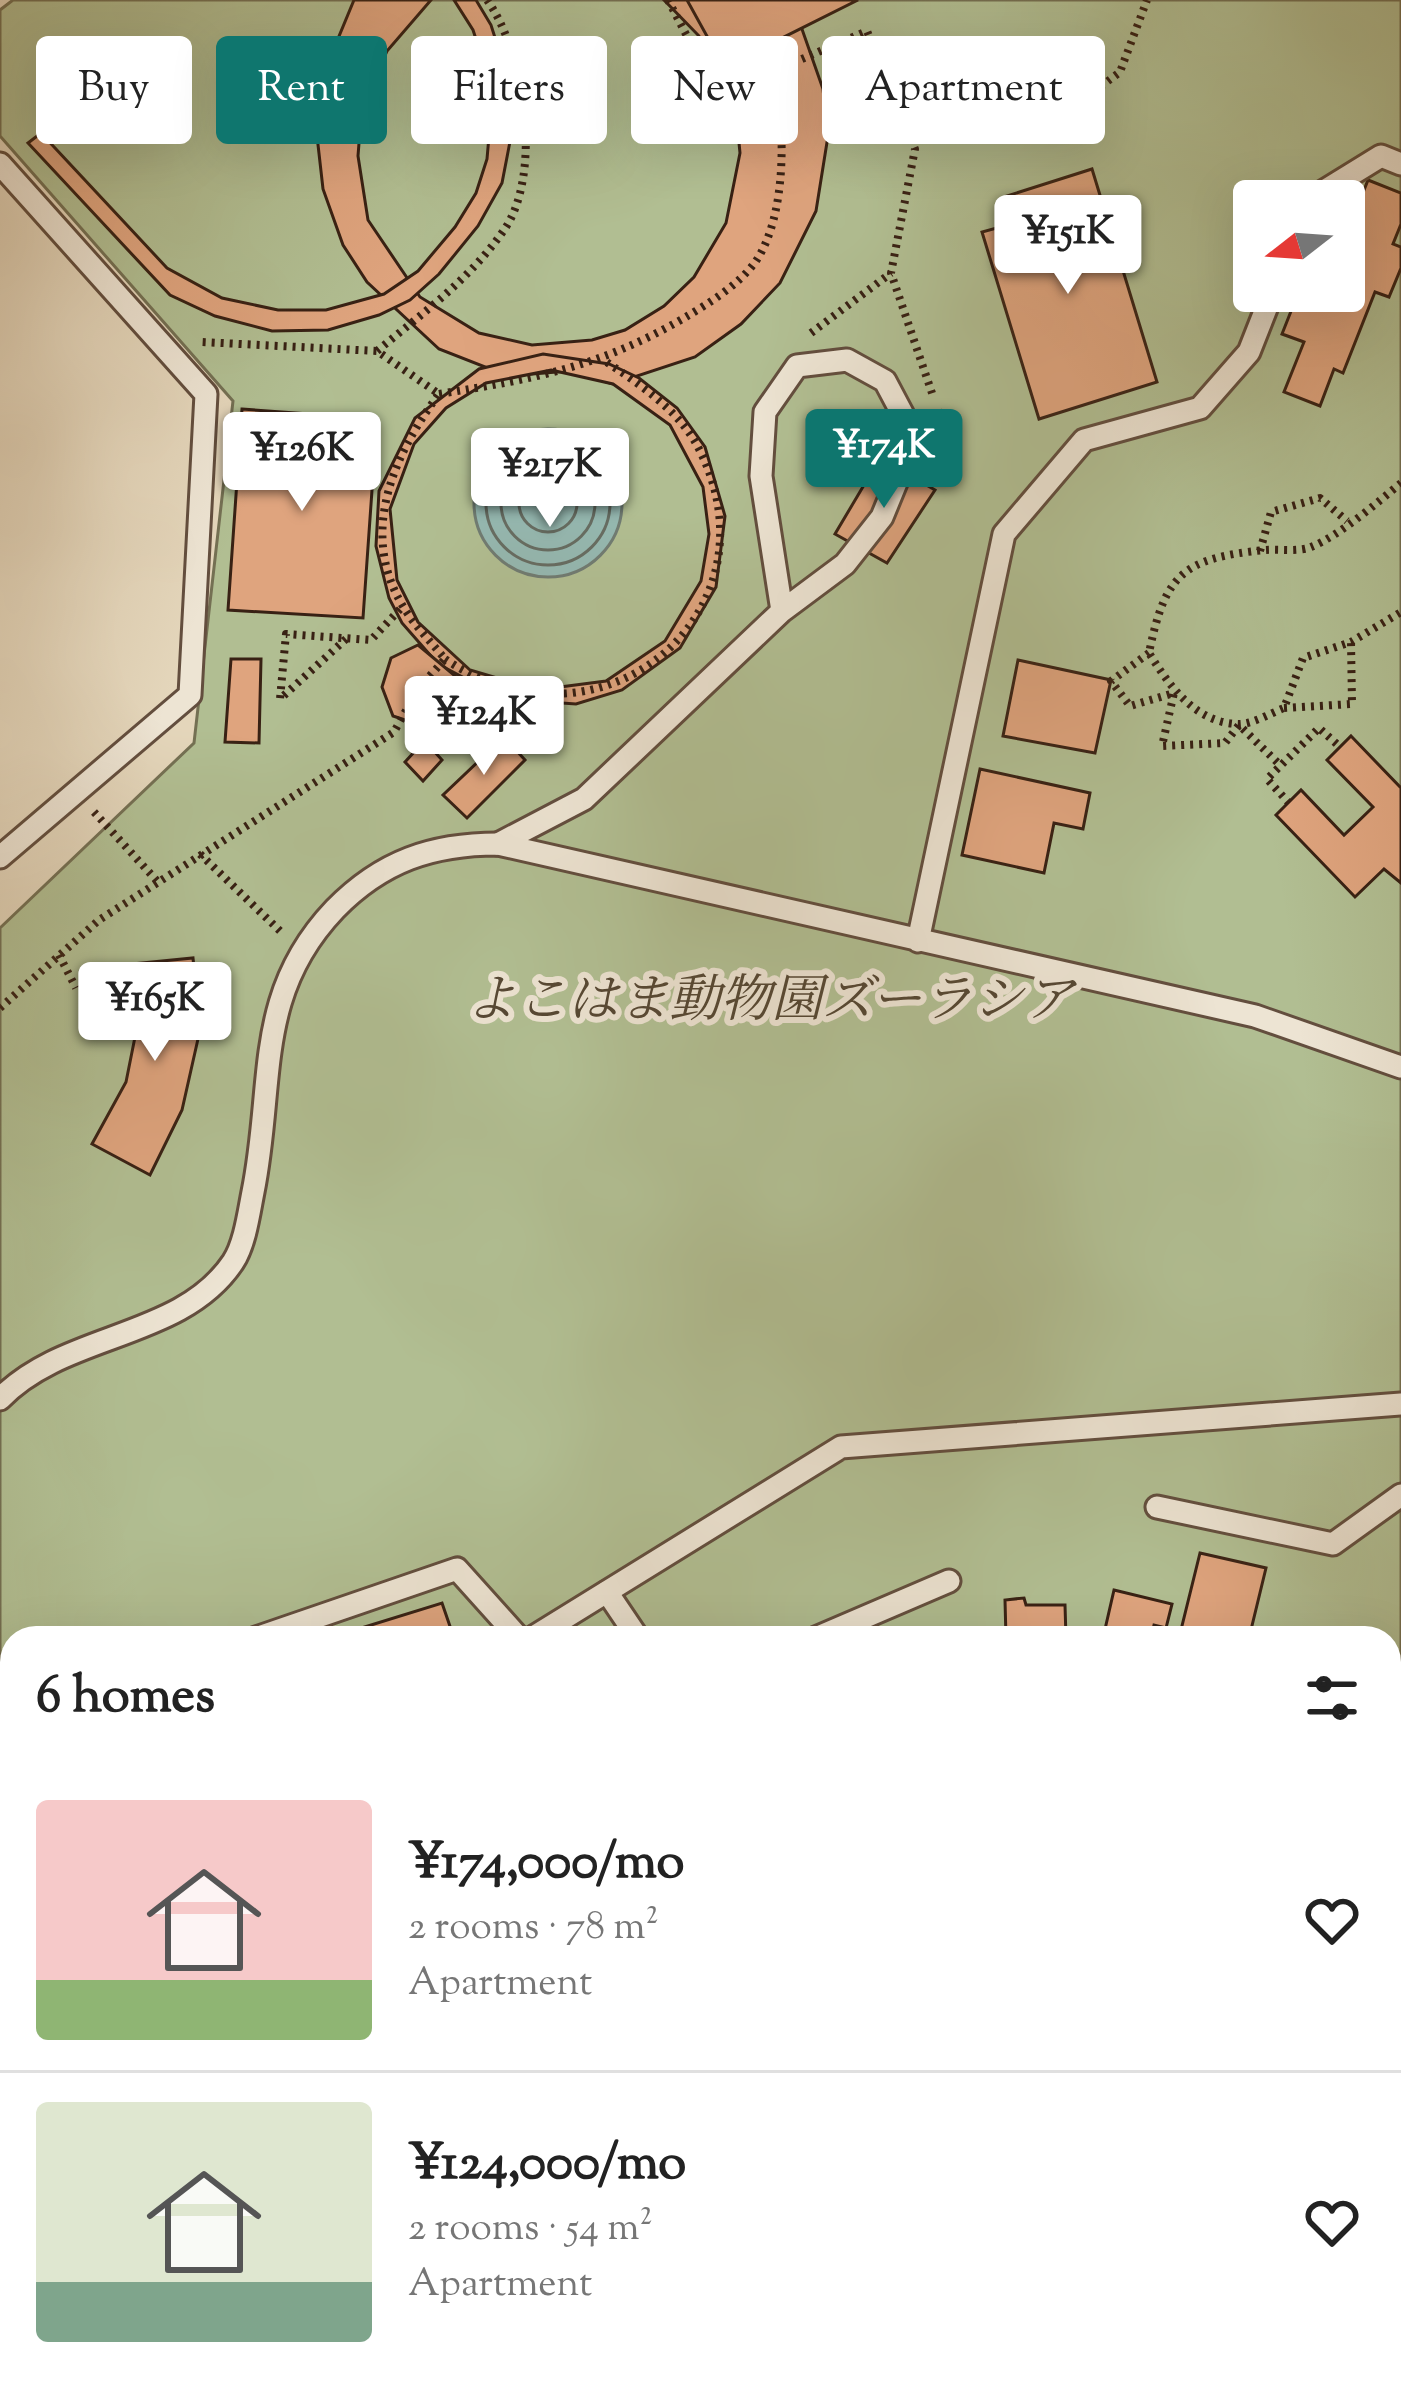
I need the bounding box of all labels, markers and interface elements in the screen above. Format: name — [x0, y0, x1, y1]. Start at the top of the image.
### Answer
chip: Buy — [36, 36, 192, 144]
chip: Rent — [216, 36, 387, 144]
chip: Filters — [411, 36, 607, 144]
chip: New — [631, 36, 798, 144]
chip: Apartment — [822, 36, 1105, 144]
north arrow — [1233, 180, 1365, 312]
map controls — [1233, 180, 1365, 312]
pin: ¥151K — [984, 195, 1152, 297]
text: ¥151K — [1021, 206, 1115, 262]
pin: ¥174K — [800, 409, 968, 511]
pin: ¥126K — [218, 412, 386, 514]
text: ¥174K — [832, 420, 936, 476]
text: ¥126K — [250, 423, 354, 479]
pin: ¥217K — [466, 428, 634, 530]
text: ¥217K — [498, 439, 602, 495]
pin: ¥124K — [400, 676, 568, 778]
text: ¥124K — [432, 687, 536, 743]
pin: ¥165K — [71, 962, 239, 1064]
park label: よこはま動物園ズーラシア — [465, 967, 1078, 1040]
text: ¥165K — [105, 973, 205, 1029]
text: 6 homes — [36, 1662, 215, 1735]
icon: filters — [1299, 1665, 1365, 1731]
text: ¥174,000/mo — [408, 1828, 684, 1901]
icon: home — [132, 1848, 276, 1992]
icon: heart — [1299, 1887, 1365, 1953]
text: 2 rooms · 78 m² — [408, 1901, 659, 1957]
text: Apartment — [408, 1957, 592, 2013]
text: ¥124,000/mo — [408, 2129, 686, 2202]
icon: home — [132, 2150, 276, 2294]
icon: heart — [1299, 2189, 1365, 2255]
text: 2 rooms · 54 m² — [408, 2202, 653, 2258]
text: Apartment — [408, 2258, 592, 2314]

